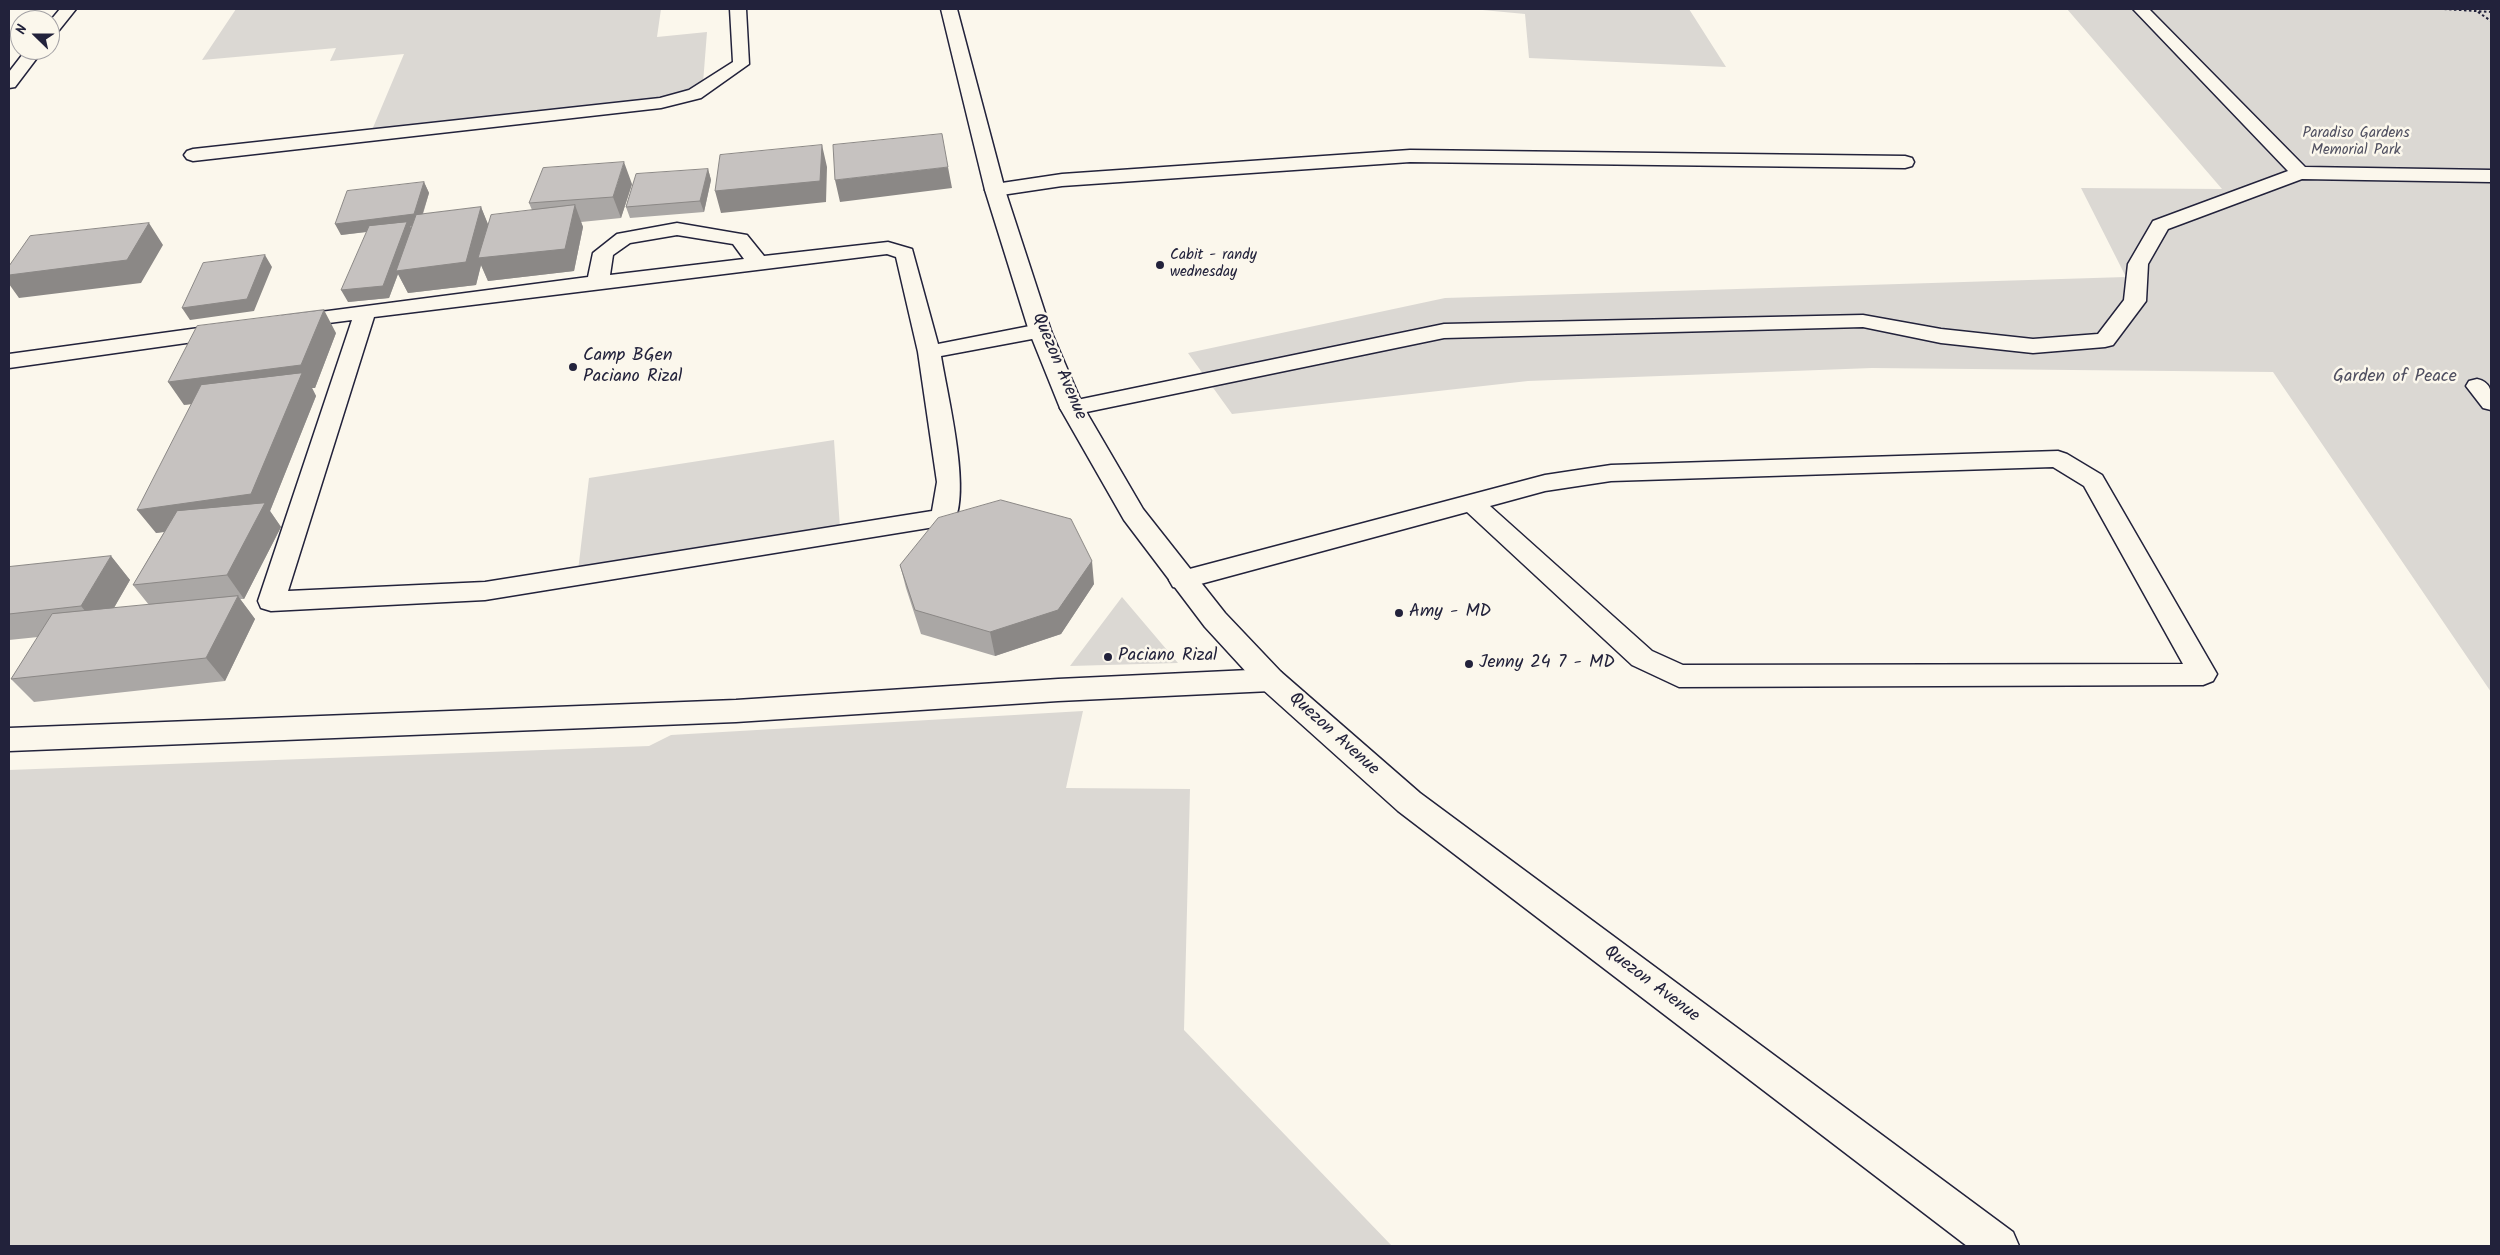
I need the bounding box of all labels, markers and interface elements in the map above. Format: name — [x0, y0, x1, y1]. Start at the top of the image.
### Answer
north arrow — [10, 10, 60, 60]
text: N — [10, 22, 34, 38]
park label: Paradiso Gardens Memorial Park — [2302, 125, 2410, 160]
place label: Cabit - randy wednesday — [1170, 247, 1257, 282]
marker: Cabit - randy wednesday — [1154, 259, 1166, 271]
street label: Quezon Avenue — [1026, 310, 1090, 424]
place label: Camp BGen Paciano Rizal — [583, 346, 682, 388]
marker: Camp BGen Paciano Rizal — [567, 361, 579, 373]
park label: Garden of Peace — [2333, 367, 2457, 389]
place label: Amy - MD — [1409, 602, 1491, 624]
marker: Amy - MD — [1393, 607, 1405, 619]
place label: Paciano Rizal — [1118, 646, 1217, 668]
marker: Paciano Rizal — [1102, 651, 1114, 663]
place label: Jenny 24 7 - MD — [1479, 653, 1615, 675]
marker: Jenny 24 7 - MD — [1463, 658, 1475, 670]
street label: Quezon Avenue — [1283, 689, 1383, 781]
street label: Quezon Avenue — [1599, 942, 1703, 1028]

